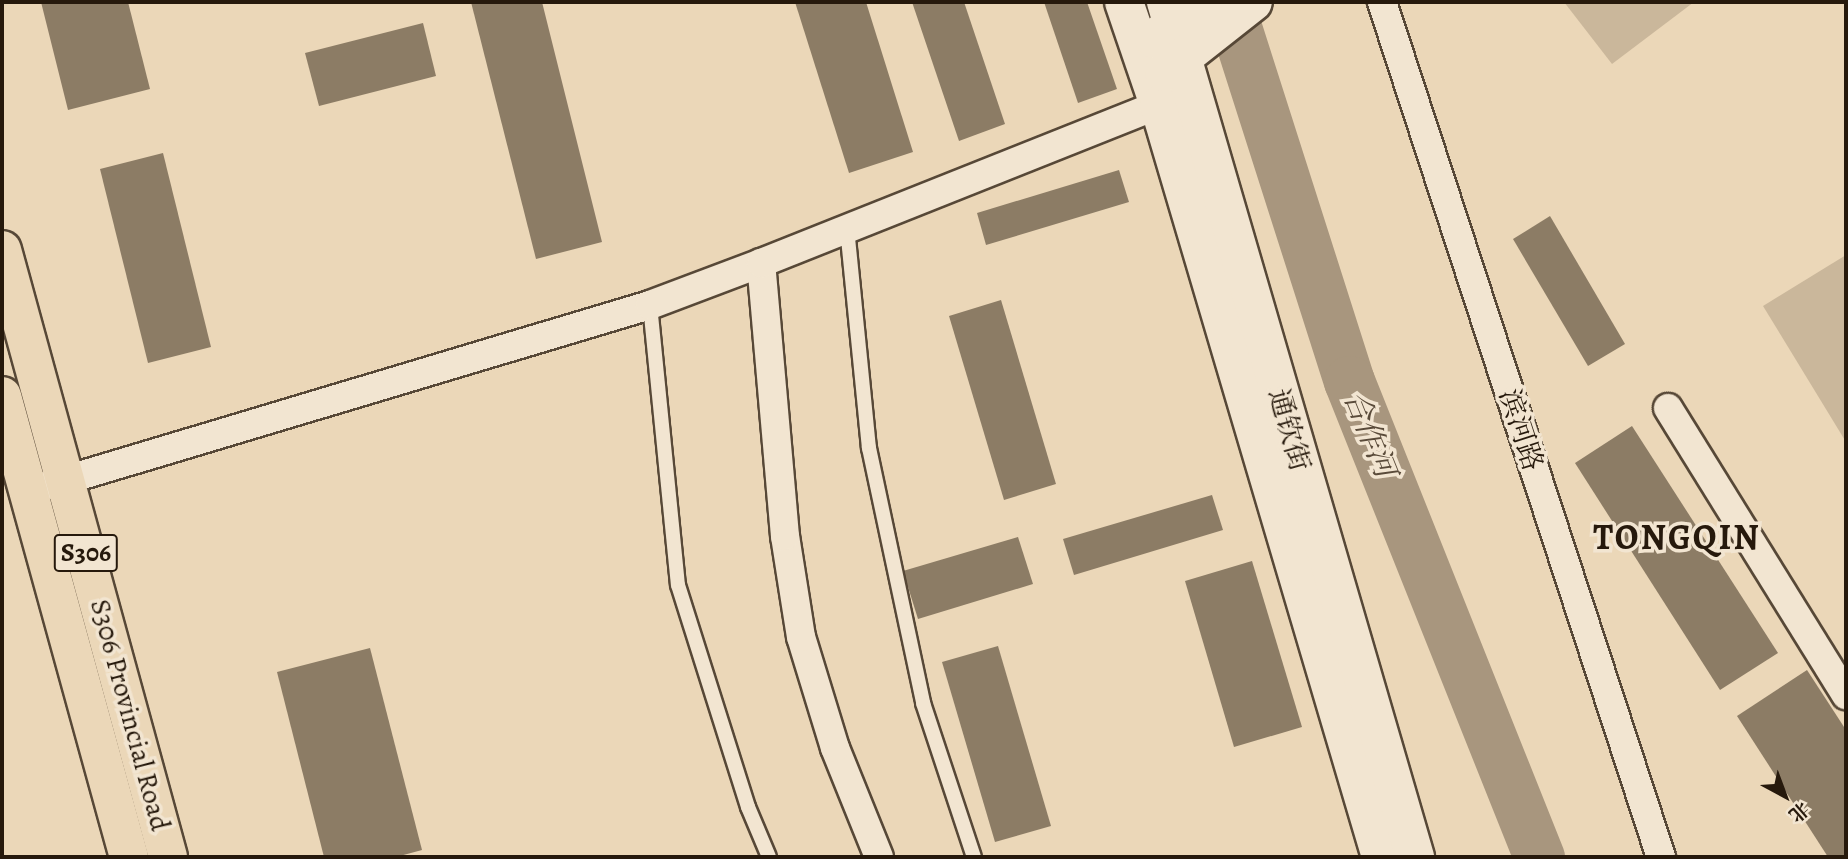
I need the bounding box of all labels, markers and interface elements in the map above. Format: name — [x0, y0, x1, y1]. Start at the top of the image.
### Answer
street label: 通钦街 — [1261, 385, 1317, 475]
street label: 滨河路 — [1492, 385, 1550, 475]
water label: 合作河 — [1336, 386, 1404, 482]
district label: TONGQIN — [1594, 516, 1760, 558]
road number: S306 — [53, 530, 119, 576]
street label: S306 Provincial Road — [83, 596, 177, 834]
north arrow — [1750, 761, 1820, 831]
text: 北 — [1783, 796, 1814, 828]

